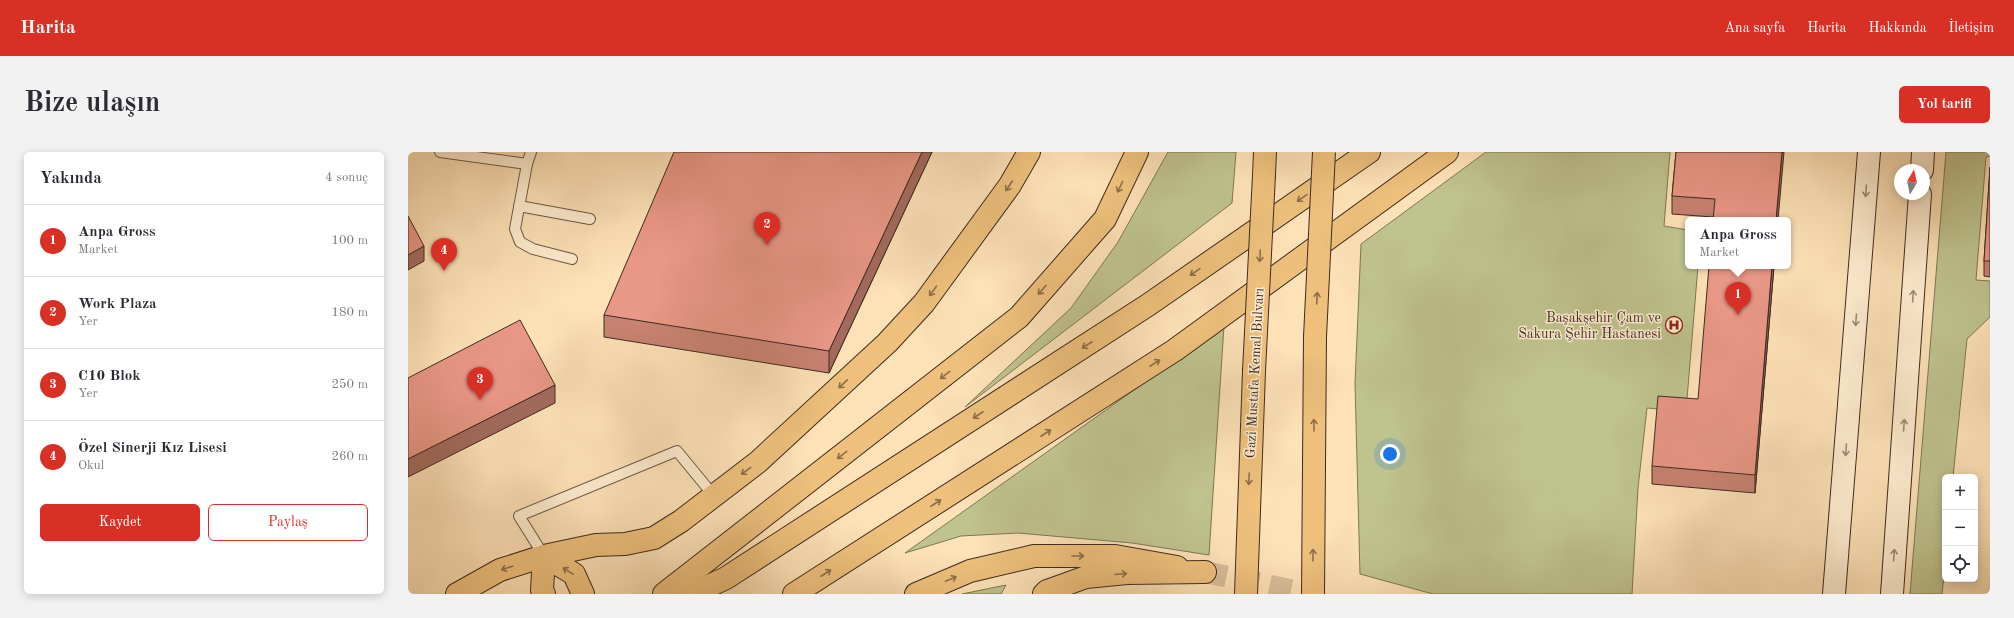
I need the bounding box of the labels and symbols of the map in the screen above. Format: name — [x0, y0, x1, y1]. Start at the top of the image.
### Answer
north arrow — [1894, 164, 1930, 200]
one-way arrow — [1005, 180, 1014, 191]
one-way arrow — [1116, 181, 1123, 193]
one-way arrow — [1863, 184, 1870, 197]
one-way arrow — [1297, 194, 1308, 202]
pin: 2 — [754, 212, 780, 245]
pin: 4 — [431, 238, 457, 271]
one-way arrow — [1256, 249, 1263, 262]
one-way arrow — [1190, 268, 1201, 276]
pin: 1 — [1725, 282, 1751, 315]
one-way arrow — [929, 285, 937, 296]
one-way arrow — [1038, 285, 1047, 296]
street label: Gazi Mustafa Kemal Bulvarı — [1244, 287, 1266, 459]
one-way arrow — [1909, 290, 1916, 303]
one-way arrow — [1313, 292, 1321, 305]
place label: Başakşehir Çam ve Sakura Şehir Hastanesi — [1518, 311, 1661, 341]
one-way arrow — [1852, 314, 1859, 327]
hospital icon: Başakşehir Çam ve Sakura Şehir Hastanesi — [1664, 315, 1684, 335]
one-way arrow — [1081, 341, 1093, 349]
one-way arrow — [1149, 359, 1160, 367]
pin: 3 — [467, 367, 493, 400]
one-way arrow — [939, 371, 950, 380]
one-way arrow — [838, 379, 848, 389]
one-way arrow — [973, 411, 984, 419]
one-way arrow — [1310, 419, 1318, 432]
one-way arrow — [1900, 419, 1907, 432]
one-way arrow — [1040, 429, 1051, 437]
one-way arrow — [1842, 443, 1849, 456]
your location — [1380, 444, 1400, 464]
one-way arrow — [837, 451, 848, 460]
one-way arrow — [741, 467, 752, 475]
one-way arrow — [1246, 473, 1253, 486]
one-way arrow — [930, 499, 941, 507]
one-way arrow — [1309, 549, 1317, 562]
one-way arrow — [1891, 549, 1898, 562]
one-way arrow — [1071, 552, 1084, 560]
one-way arrow — [501, 564, 513, 572]
one-way arrow — [563, 567, 574, 575]
one-way arrow — [821, 569, 832, 577]
one-way arrow — [1114, 570, 1127, 577]
one-way arrow — [945, 574, 957, 582]

